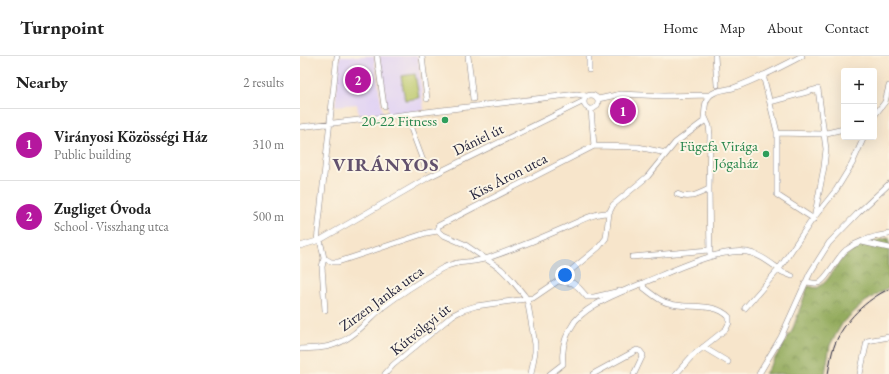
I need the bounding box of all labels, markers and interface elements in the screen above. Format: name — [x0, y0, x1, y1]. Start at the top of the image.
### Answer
text: Turnpoint — [20, 15, 104, 40]
text: Home — [663, 19, 698, 37]
text: Map — [720, 19, 745, 37]
text: About — [767, 19, 803, 37]
text: Contact — [825, 19, 869, 37]
pin: 2 — [345, 65, 371, 95]
map controls — [841, 68, 877, 140]
button: + — [841, 68, 877, 104]
text: Nearby — [16, 71, 68, 93]
text: 2 results — [243, 74, 284, 91]
pin: 1 — [610, 96, 636, 126]
button: − — [841, 104, 877, 140]
place label: 20-22 Fitness — [362, 111, 437, 130]
marker: 20-22 Fitness — [440, 115, 450, 125]
street label: Dániel út — [450, 119, 507, 159]
text: Virányosi Közösségi Ház — [54, 127, 207, 146]
text: 1 — [26, 136, 32, 153]
text: 310 m — [253, 136, 284, 153]
place label: Fügefa Virága Jógaház — [680, 136, 758, 172]
text: Public building — [54, 146, 131, 163]
street label: Kiss Áron utca — [466, 148, 550, 204]
marker: Fügefa Virága Jógaház — [761, 149, 771, 159]
district label: VIRÁNYOS — [332, 152, 440, 177]
text: Zugliget Óvoda — [54, 199, 151, 218]
text: 2 — [26, 208, 32, 225]
text: 500 m — [253, 208, 284, 225]
text: School · Visszhang utca — [54, 218, 169, 235]
street label: Zirzen Janka utca — [335, 261, 427, 335]
your location — [555, 265, 575, 285]
street label: Kútvölgyi út — [386, 299, 454, 359]

